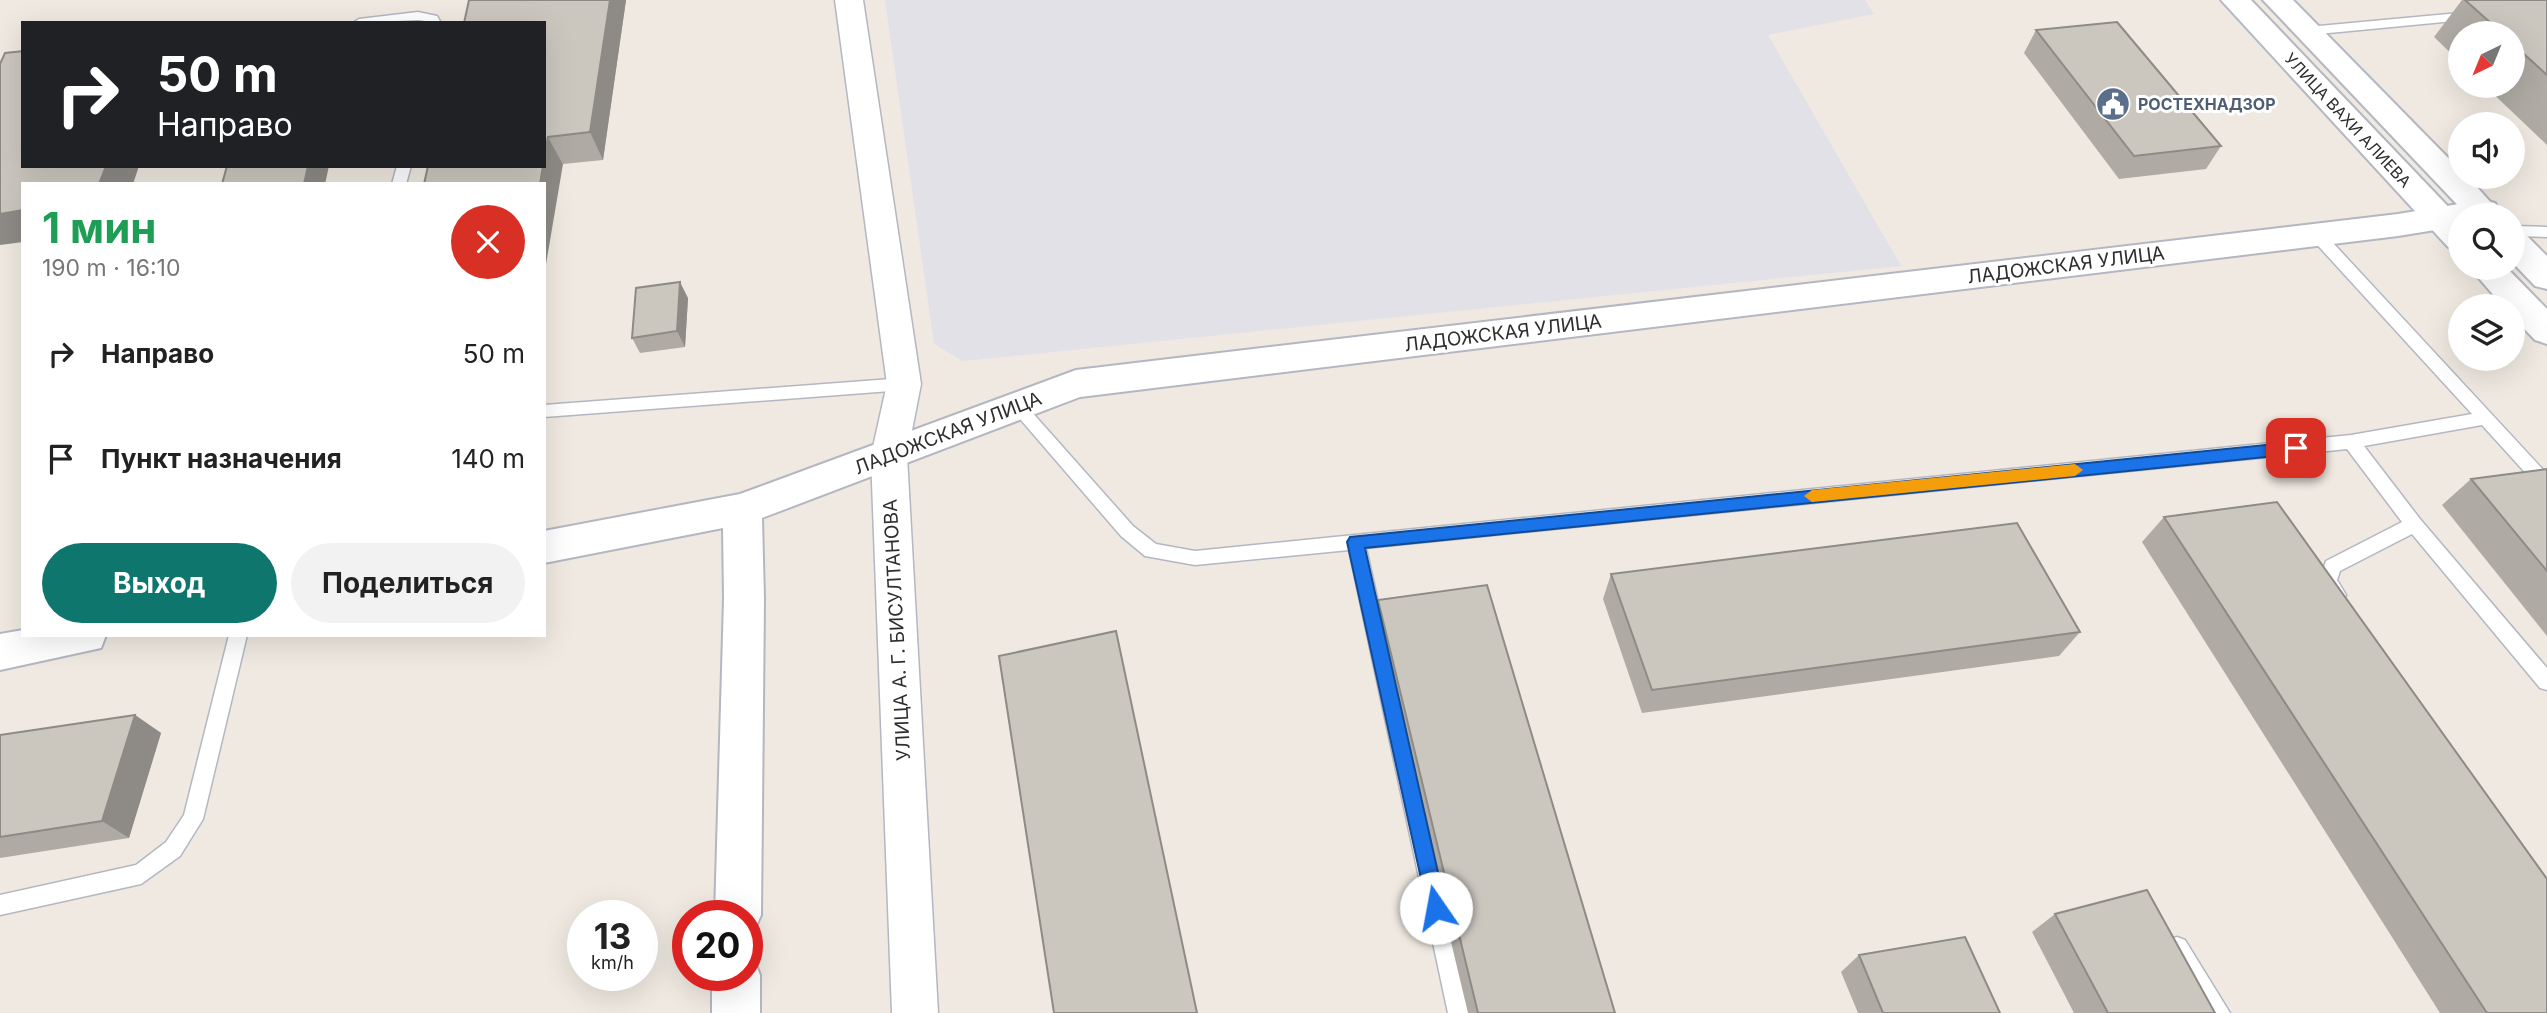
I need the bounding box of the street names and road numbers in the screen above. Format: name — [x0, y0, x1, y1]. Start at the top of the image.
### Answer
street label: УЛИЦА ВАХИ АЛИЕВА — [2281, 49, 2415, 191]
street label: ЛАДОЖСКАЯ УЛИЦА — [1966, 241, 2166, 289]
street label: ЛАДОЖСКАЯ УЛИЦА — [1403, 309, 1603, 357]
street label: ЛАДОЖСКАЯ УЛИЦА — [851, 387, 1045, 479]
street label: УЛИЦА А. Г. БИСУЛТАНОВА — [879, 498, 915, 762]

